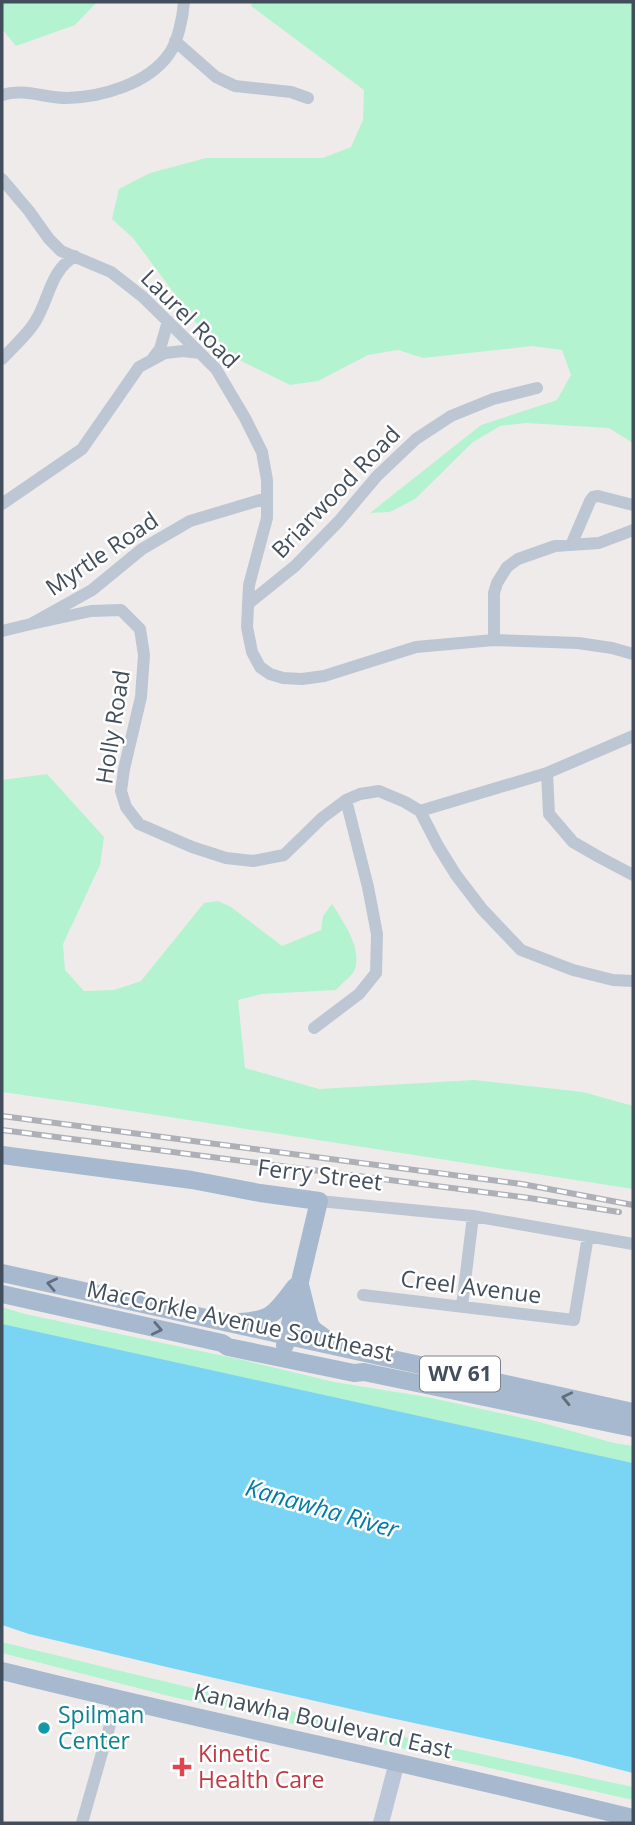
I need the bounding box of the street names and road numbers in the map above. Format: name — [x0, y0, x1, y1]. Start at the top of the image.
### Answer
street label: Laurel Road — [134, 262, 247, 375]
street label: Briarwood Road — [264, 418, 407, 565]
street label: Myrtle Road — [39, 504, 164, 603]
street label: Holly Road — [87, 668, 137, 786]
street label: Ferry Street — [256, 1150, 384, 1198]
street label: Creel Avenue — [399, 1261, 543, 1311]
street label: MacCorkle Avenue Southeast — [84, 1272, 396, 1368]
road number: WV 61 — [420, 1356, 500, 1392]
street label: Kanawha Boulevard East — [191, 1675, 456, 1765]

